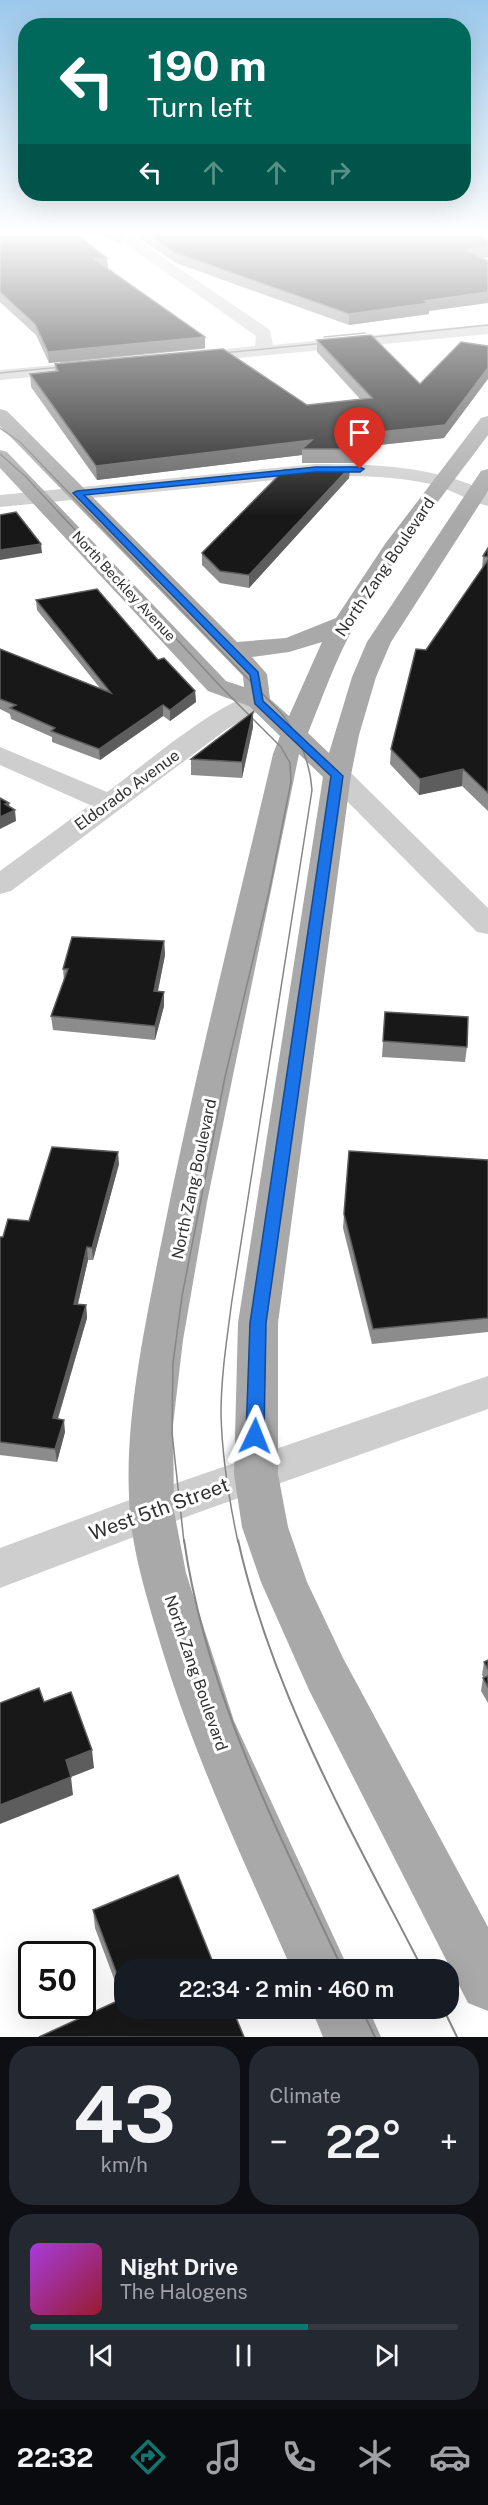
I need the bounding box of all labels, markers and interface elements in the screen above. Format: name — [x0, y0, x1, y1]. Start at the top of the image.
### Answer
text: 190 m — [147, 41, 267, 90]
icon: left — [48, 42, 126, 120]
text: Turn left — [147, 91, 253, 123]
icon: left — [134, 156, 167, 189]
icon: ahead — [197, 156, 230, 189]
icon: ahead — [260, 156, 293, 189]
icon: right — [323, 156, 356, 189]
pin — [334, 407, 385, 469]
icon: arrive — [343, 416, 376, 449]
street label: North Zang Boulevard — [331, 494, 439, 640]
street label: North Beckley Avenue — [69, 528, 179, 644]
street label: Eldorado Avenue — [71, 746, 183, 834]
street label: North Zang Boulevard — [168, 1097, 220, 1261]
position arrow — [223, 1404, 287, 1468]
street label: West 5th Street — [86, 1473, 232, 1545]
street label: North Zang Boulevard — [160, 1593, 232, 1753]
speed limit sign: 50 — [18, 1941, 96, 2019]
text: 22:34 · 2 min · 460 m — [179, 1976, 394, 2002]
text: 43 — [73, 2068, 176, 2160]
text: Climate — [270, 2084, 341, 2108]
text: 22° — [325, 2115, 402, 2168]
text: − — [270, 2123, 288, 2161]
text: + — [440, 2123, 458, 2161]
text: km/h — [101, 2153, 148, 2177]
text: Night Drive — [120, 2254, 238, 2280]
text: The Halogens — [120, 2280, 248, 2304]
icon: previous — [85, 2339, 118, 2372]
icon: pause — [227, 2339, 260, 2372]
icon: next — [370, 2339, 403, 2372]
icon: directions — [127, 2436, 169, 2478]
icon: music — [203, 2436, 245, 2478]
icon: phone — [278, 2436, 320, 2478]
icon: climate — [354, 2436, 396, 2478]
icon: car — [429, 2436, 471, 2478]
text: 22:32 — [17, 2441, 93, 2473]

